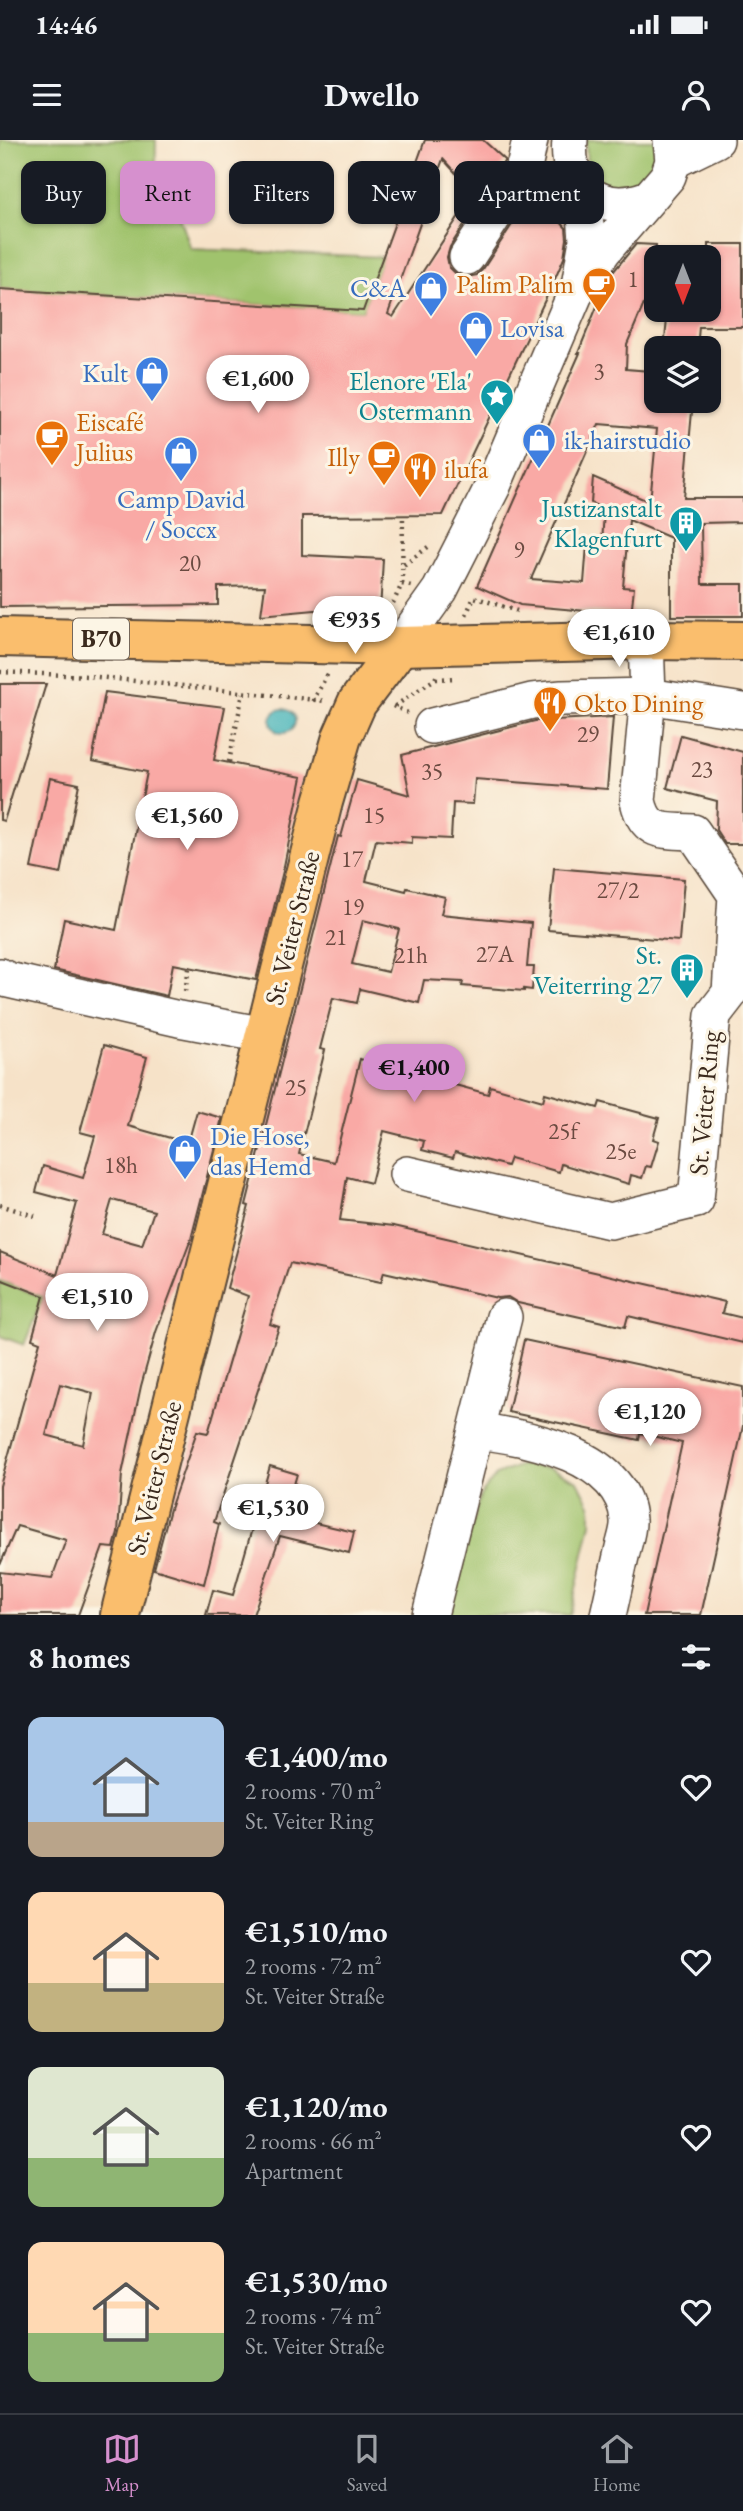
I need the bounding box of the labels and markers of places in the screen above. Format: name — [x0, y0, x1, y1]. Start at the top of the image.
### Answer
cafe icon: Palim Palim — [580, 265, 618, 314]
place label: Palim Palim — [456, 267, 574, 301]
shop icon: C&A — [412, 269, 450, 318]
place label: C&A — [350, 271, 407, 305]
shop icon: Lovisa — [457, 309, 495, 358]
place label: Lovisa — [500, 311, 565, 345]
shop icon: Kult — [133, 354, 171, 403]
place label: Kult — [82, 356, 128, 390]
pin: €1,600 — [201, 356, 315, 415]
place label: Elenore 'Ela' Ostermann — [349, 364, 472, 428]
place icon: Elenore 'Ela' Ostermann — [478, 377, 516, 426]
place label: Eiscafé Julius — [74, 405, 144, 469]
cafe icon: Eiscafé Julius — [33, 418, 71, 467]
shop icon: ik-hairstudio — [520, 421, 558, 470]
place label: ik-hairstudio — [564, 423, 691, 457]
shop icon: Camp David / Soccx — [162, 434, 200, 483]
cafe icon: Illy — [365, 438, 403, 487]
place label: Illy — [327, 440, 361, 474]
restaurant icon: ilufa — [401, 450, 439, 499]
place label: ilufa — [444, 452, 489, 486]
place label: Camp David / Soccx — [117, 482, 246, 546]
place label: Justizanstalt Klagenfurt — [539, 491, 662, 555]
building icon: Justizanstalt Klagenfurt — [667, 504, 705, 553]
pin: €935 — [314, 596, 396, 656]
pin: €1,610 — [562, 610, 676, 669]
restaurant icon: Okto Dining — [531, 684, 569, 733]
place label: Okto Dining — [574, 686, 704, 720]
pin: €1,560 — [130, 792, 244, 852]
place label: St. Veiterring 27 — [533, 938, 663, 1002]
building icon: St. Veiterring 27 — [668, 951, 706, 1000]
pin: €1,400 — [357, 1044, 471, 1104]
place label: Die Hose, das Hemd — [210, 1119, 313, 1183]
shop icon: Die Hose, das Hemd — [166, 1132, 204, 1181]
pin: €1,510 — [40, 1274, 154, 1333]
pin: €1,120 — [593, 1388, 707, 1448]
pin: €1,530 — [216, 1484, 330, 1544]

